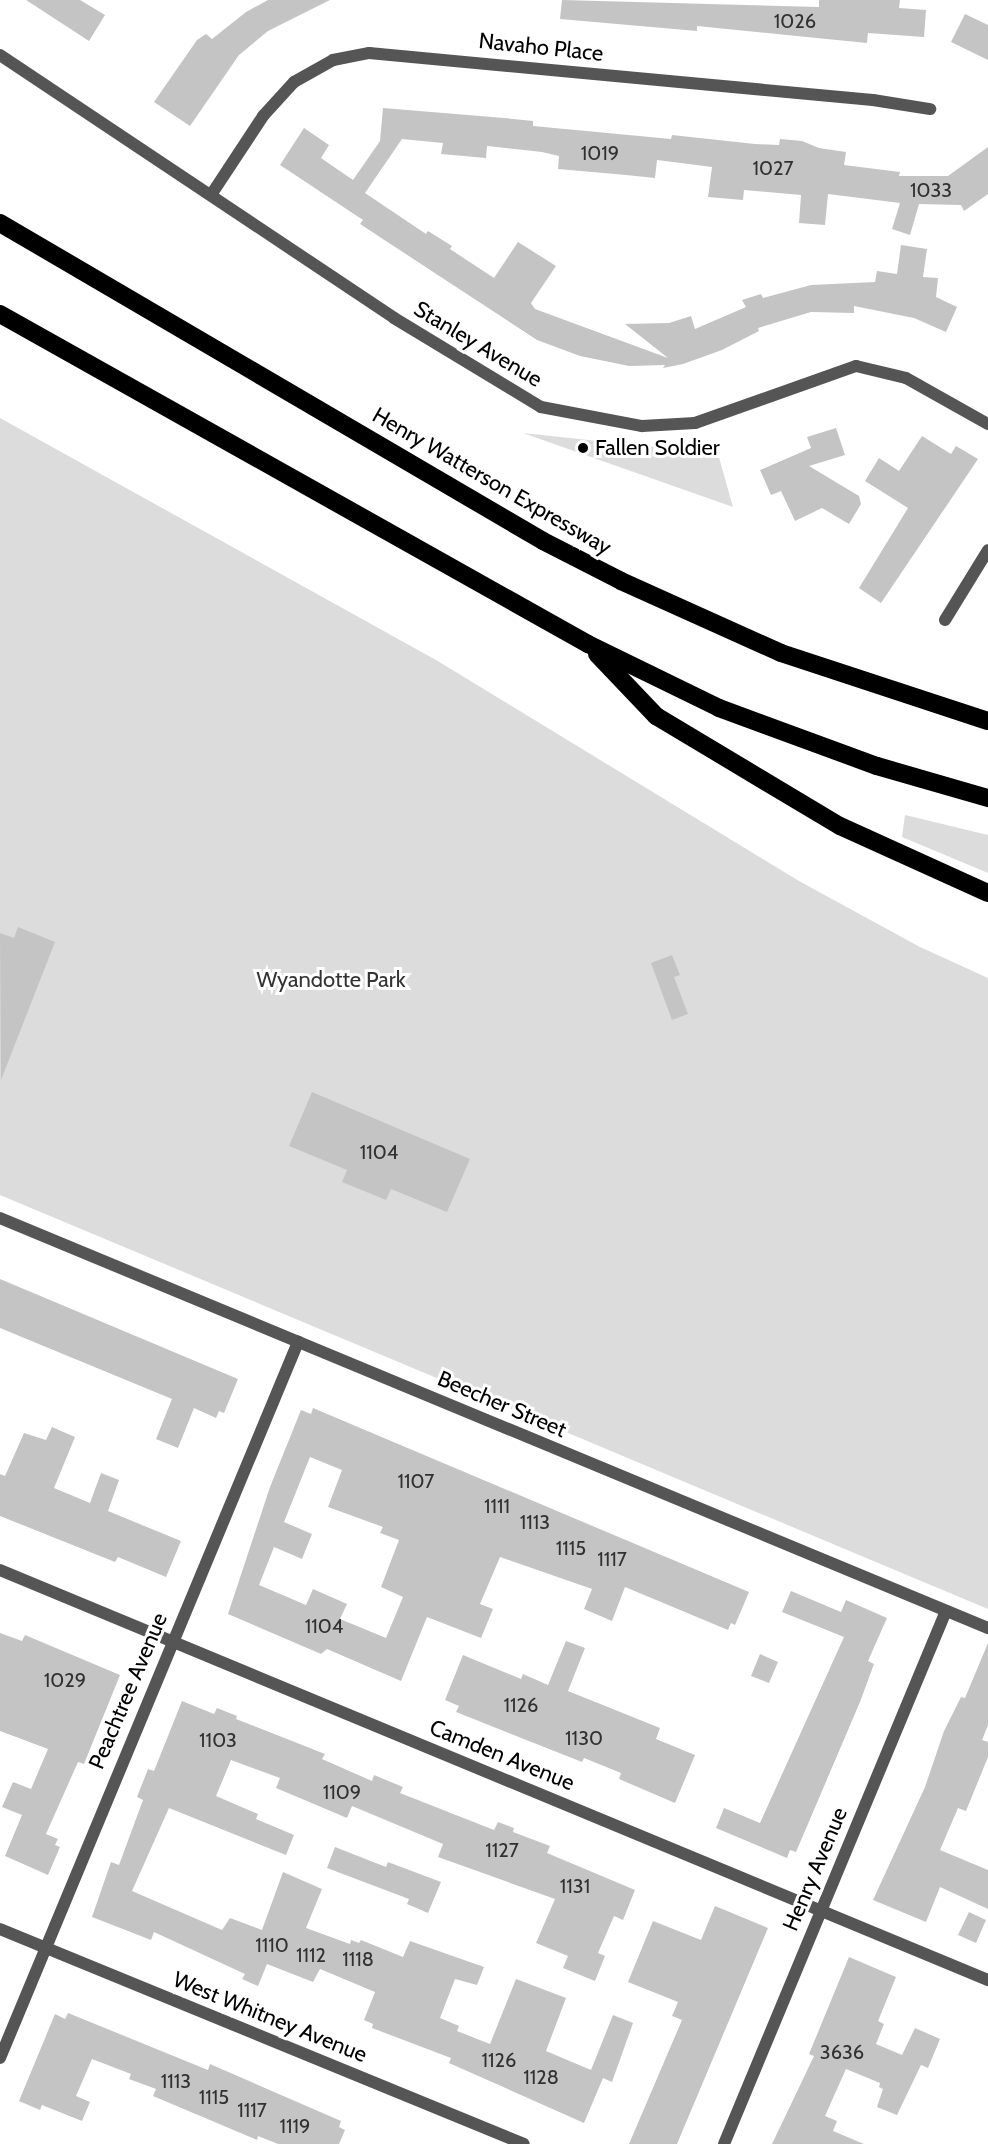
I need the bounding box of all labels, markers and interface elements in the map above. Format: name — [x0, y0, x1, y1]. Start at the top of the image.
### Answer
house number: 1026 — [774, 9, 816, 33]
street label: Navaho Place — [477, 27, 605, 67]
house number: 1019 — [581, 141, 619, 165]
house number: 1027 — [752, 156, 794, 180]
house number: 1033 — [910, 178, 952, 202]
street label: Stanley Avenue — [409, 295, 547, 393]
street label: Henry Watterson Expressway — [368, 402, 616, 560]
place label: Fallen Soldier — [595, 435, 720, 461]
marker: Fallen Soldier — [576, 441, 590, 455]
park label: Wyandotte Park — [256, 967, 406, 993]
house number: 1104 — [360, 1140, 398, 1164]
street label: Beecher Street — [434, 1365, 570, 1443]
house number: 1107 — [398, 1469, 434, 1493]
house number: 1111 — [484, 1494, 510, 1518]
house number: 1113 — [520, 1510, 550, 1534]
house number: 1115 — [556, 1536, 586, 1560]
house number: 1117 — [597, 1547, 627, 1571]
street label: Peachtree Avenue — [83, 1609, 173, 1773]
house number: 1104 — [305, 1614, 343, 1638]
house number: 1029 — [44, 1668, 86, 1692]
house number: 1126 — [504, 1693, 538, 1717]
street label: Camden Avenue — [426, 1714, 578, 1796]
house number: 1130 — [565, 1726, 603, 1750]
house number: 1103 — [199, 1728, 237, 1752]
house number: 1109 — [323, 1780, 361, 1804]
street label: Henry Avenue — [777, 1803, 853, 1935]
house number: 1127 — [485, 1838, 519, 1862]
house number: 1131 — [560, 1874, 590, 1898]
house number: 1110 — [255, 1933, 289, 1957]
house number: 1112 — [296, 1943, 326, 1967]
house number: 1118 — [342, 1947, 374, 1971]
street label: West Whitney Avenue — [169, 1966, 371, 2068]
house number: 3636 — [820, 2040, 864, 2064]
house number: 1126 — [482, 2048, 516, 2072]
house number: 1128 — [523, 2065, 559, 2089]
house number: 1113 — [161, 2069, 191, 2093]
house number: 1115 — [199, 2085, 229, 2109]
house number: 1117 — [237, 2098, 267, 2122]
house number: 1119 — [280, 2114, 310, 2138]

